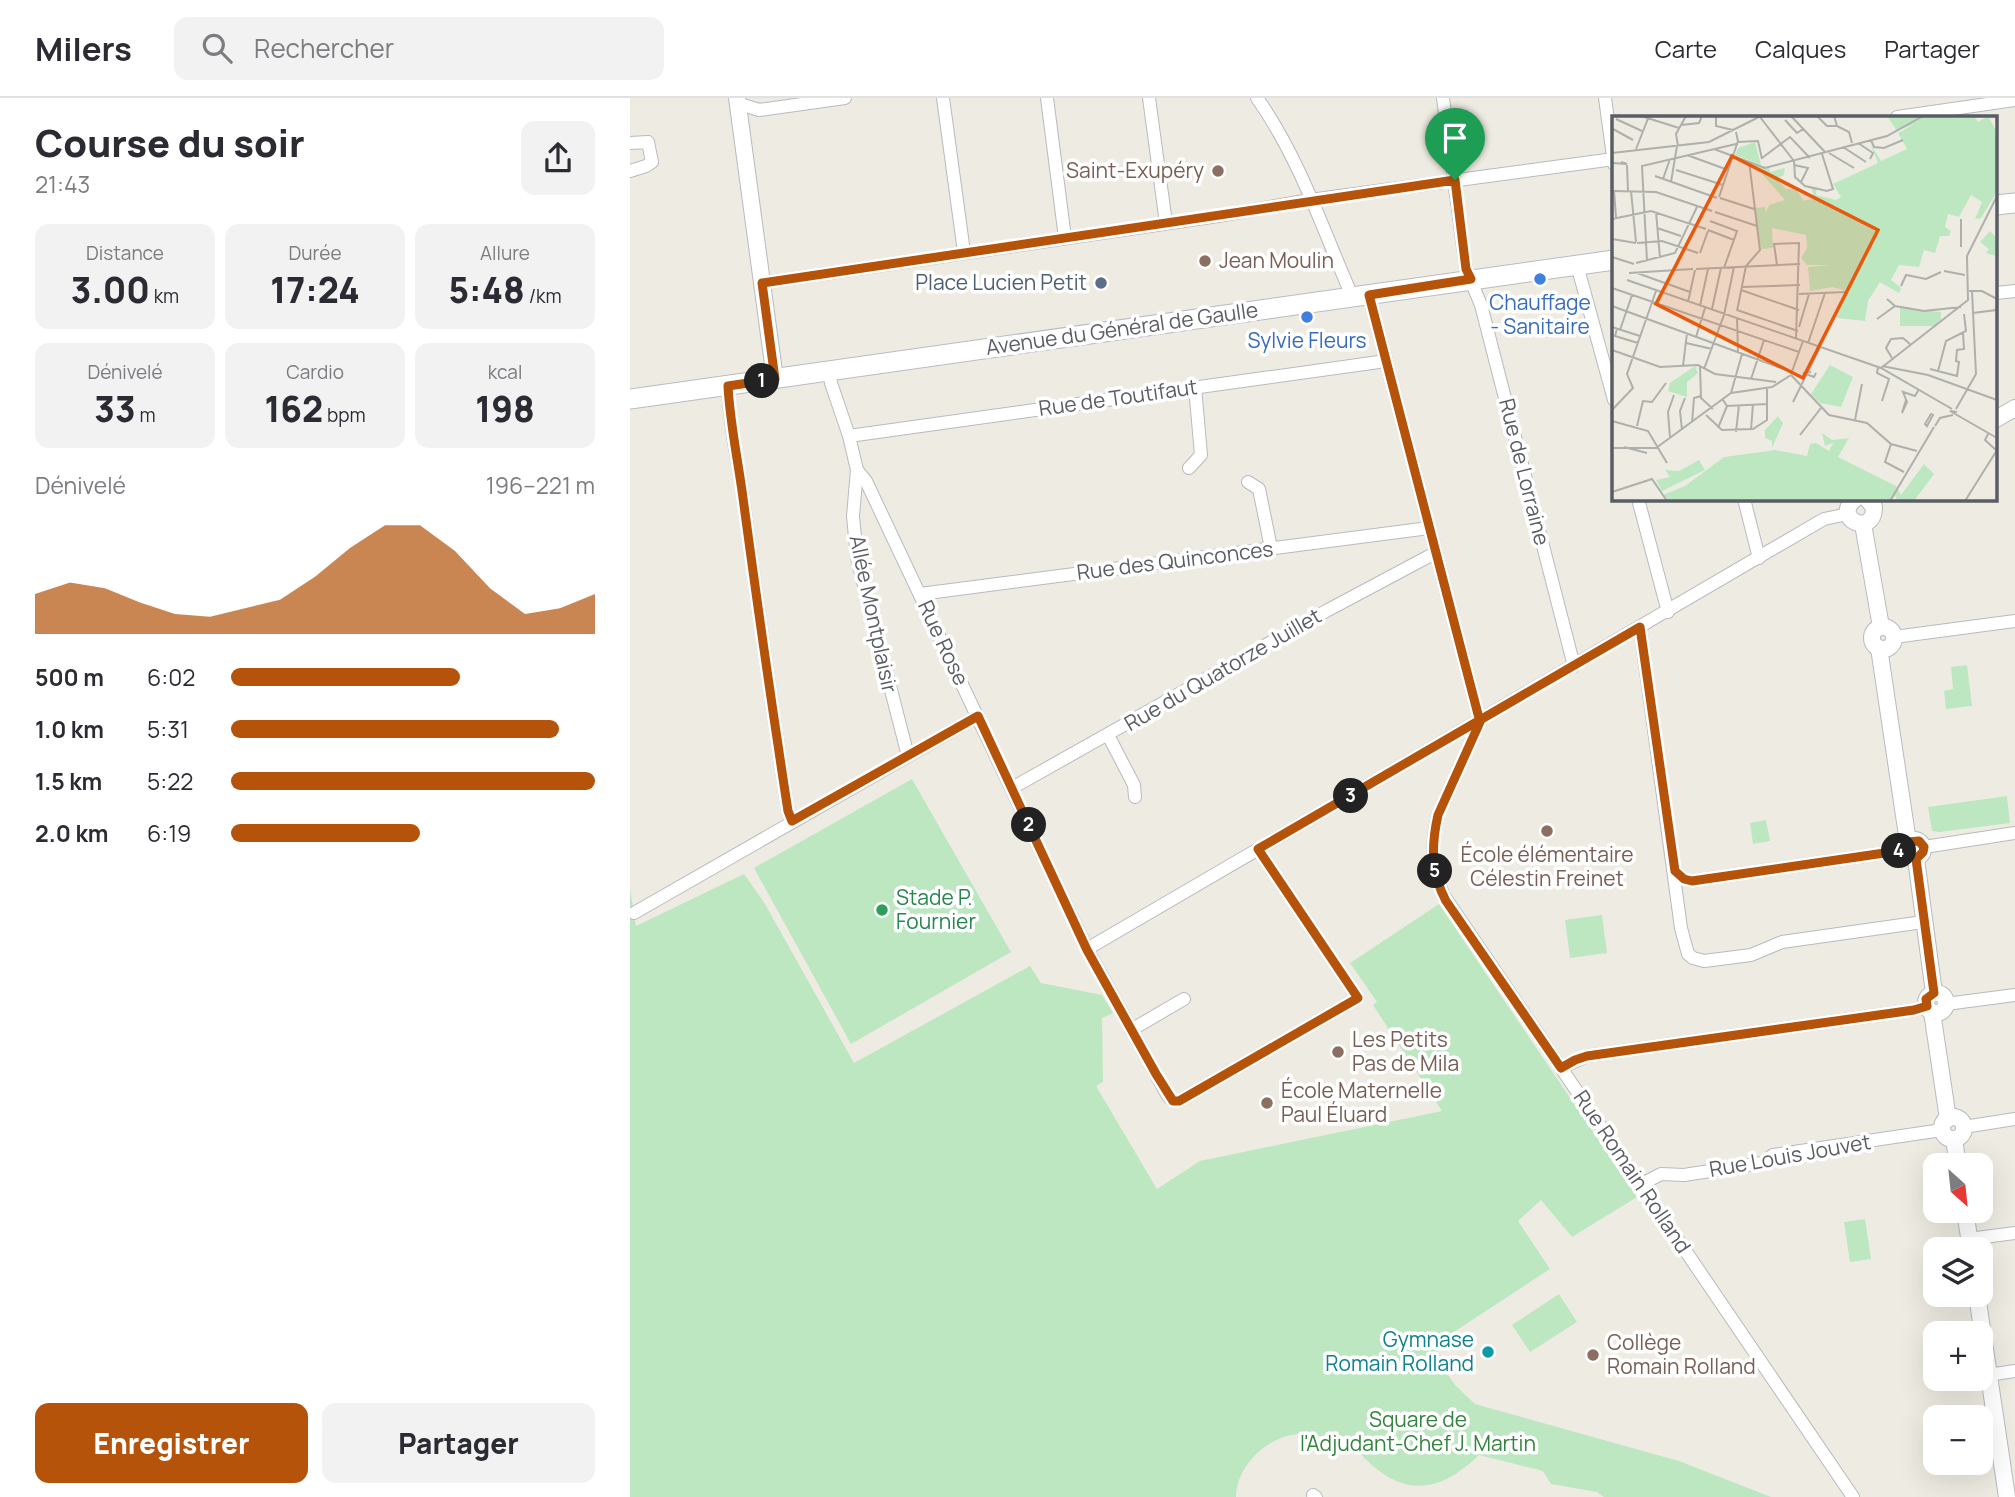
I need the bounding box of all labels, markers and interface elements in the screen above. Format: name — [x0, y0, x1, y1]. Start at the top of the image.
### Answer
search box — [174, 17, 664, 80]
text: Milers — [35, 26, 132, 71]
icon: search — [198, 29, 236, 67]
text: Rechercher — [254, 30, 394, 66]
text: Carte — [1655, 32, 1717, 65]
text: Calques — [1755, 32, 1846, 65]
text: Partager — [1884, 32, 1980, 65]
pin — [1425, 108, 1485, 180]
text: Course du soir — [35, 116, 305, 168]
inset map — [1612, 116, 1997, 500]
icon: arrive — [1436, 119, 1474, 157]
button: share — [521, 121, 595, 195]
place label: Saint-Exupéry — [1066, 156, 1204, 184]
marker: Saint-Exupéry — [1210, 163, 1226, 179]
text: 21:43 — [35, 168, 90, 200]
text: Distance — [86, 240, 164, 266]
text: Durée — [288, 240, 342, 266]
text: Allure — [480, 240, 530, 266]
place label: Jean Moulin — [1219, 246, 1334, 274]
marker: Jean Moulin — [1197, 253, 1213, 269]
text: 3.00 — [71, 266, 150, 314]
text: 17:24 — [270, 266, 360, 314]
text: 5:48 — [448, 266, 525, 314]
place label: Place Lucien Petit — [915, 268, 1087, 296]
marker: Chauffage - Sanitaire — [1532, 271, 1548, 287]
marker: Place Lucien Petit — [1093, 275, 1109, 291]
text: km — [150, 283, 179, 309]
text: /km — [525, 283, 562, 309]
place label: Chauffage - Sanitaire — [1489, 288, 1591, 340]
street label: Avenue du Général de Gaulle — [984, 295, 1260, 361]
marker: Sylvie Fleurs — [1299, 309, 1315, 325]
place label: Sylvie Fleurs — [1247, 326, 1367, 354]
text: Dénivelé — [87, 359, 163, 385]
text: Cardio — [286, 359, 344, 385]
text: kcal — [488, 359, 522, 385]
pin: 1 — [744, 364, 780, 398]
text: 1 — [757, 367, 766, 393]
street label: Rue de Toutifaut — [1037, 372, 1199, 422]
text: 33 — [94, 385, 136, 433]
text: 162 — [264, 385, 323, 433]
text: 198 — [475, 385, 535, 433]
street label: Rue de Lorraine — [1493, 395, 1557, 548]
text: m — [136, 402, 156, 428]
text: bpm — [323, 402, 366, 428]
text: Dénivelé — [35, 469, 126, 501]
text: 196–221 m — [486, 469, 595, 501]
street label: Allée Montplaisir — [844, 533, 904, 695]
street label: Rue des Quinconces — [1075, 534, 1275, 586]
street label: Rue Rose — [912, 595, 976, 690]
street label: Rue du Quatorze Juillet — [1119, 601, 1326, 737]
text: 500 m — [35, 661, 104, 693]
text: 6:02 — [147, 661, 195, 693]
text: 1.0 km — [35, 713, 104, 745]
text: 5:31 — [147, 713, 189, 745]
text: 1.5 km — [35, 765, 102, 797]
text: 5:22 — [147, 765, 193, 797]
pin: 3 — [1334, 778, 1368, 814]
text: 3 — [1345, 782, 1356, 808]
pin: 2 — [1012, 808, 1046, 842]
text: 2 — [1023, 811, 1034, 837]
text: 2.0 km — [35, 817, 108, 849]
text: 6:19 — [147, 817, 191, 849]
marker: École élémentaire Célestin Freinet — [1539, 823, 1555, 839]
pin: 4 — [1882, 834, 1916, 868]
text: 4 — [1893, 837, 1904, 863]
place label: École élémentaire Célestin Freinet — [1460, 840, 1634, 892]
pin: 5 — [1418, 854, 1452, 888]
text: 5 — [1429, 857, 1440, 883]
place label: Stade P. Fournier — [896, 883, 976, 935]
marker: Stade P. Fournier — [874, 902, 890, 918]
place label: Les Petits Pas de Mila — [1352, 1025, 1459, 1077]
marker: Les Petits Pas de Mila — [1330, 1044, 1346, 1060]
place label: École Maternelle Paul Éluard — [1281, 1076, 1442, 1128]
street label: Rue Romain Rolland — [1568, 1084, 1698, 1258]
marker: École Maternelle Paul Éluard — [1259, 1095, 1275, 1111]
street label: Rue Louis Jouvet — [1707, 1127, 1873, 1183]
north arrow — [1923, 1153, 1993, 1223]
map controls — [1923, 1153, 1993, 1475]
button: layers — [1923, 1237, 1993, 1307]
button: + — [1923, 1321, 1993, 1391]
place label: Gymnase Romain Rolland — [1325, 1325, 1474, 1377]
place label: Collège Romain Rolland — [1607, 1328, 1756, 1380]
marker: Gymnase Romain Rolland — [1480, 1344, 1496, 1360]
marker: Collège Romain Rolland — [1585, 1347, 1601, 1363]
button: Enregistrer — [35, 1403, 308, 1483]
button: Partager — [322, 1403, 595, 1483]
park label: Square de l'Adjudant-Chef J. Martin — [1300, 1405, 1536, 1457]
button: − — [1923, 1405, 1993, 1475]

